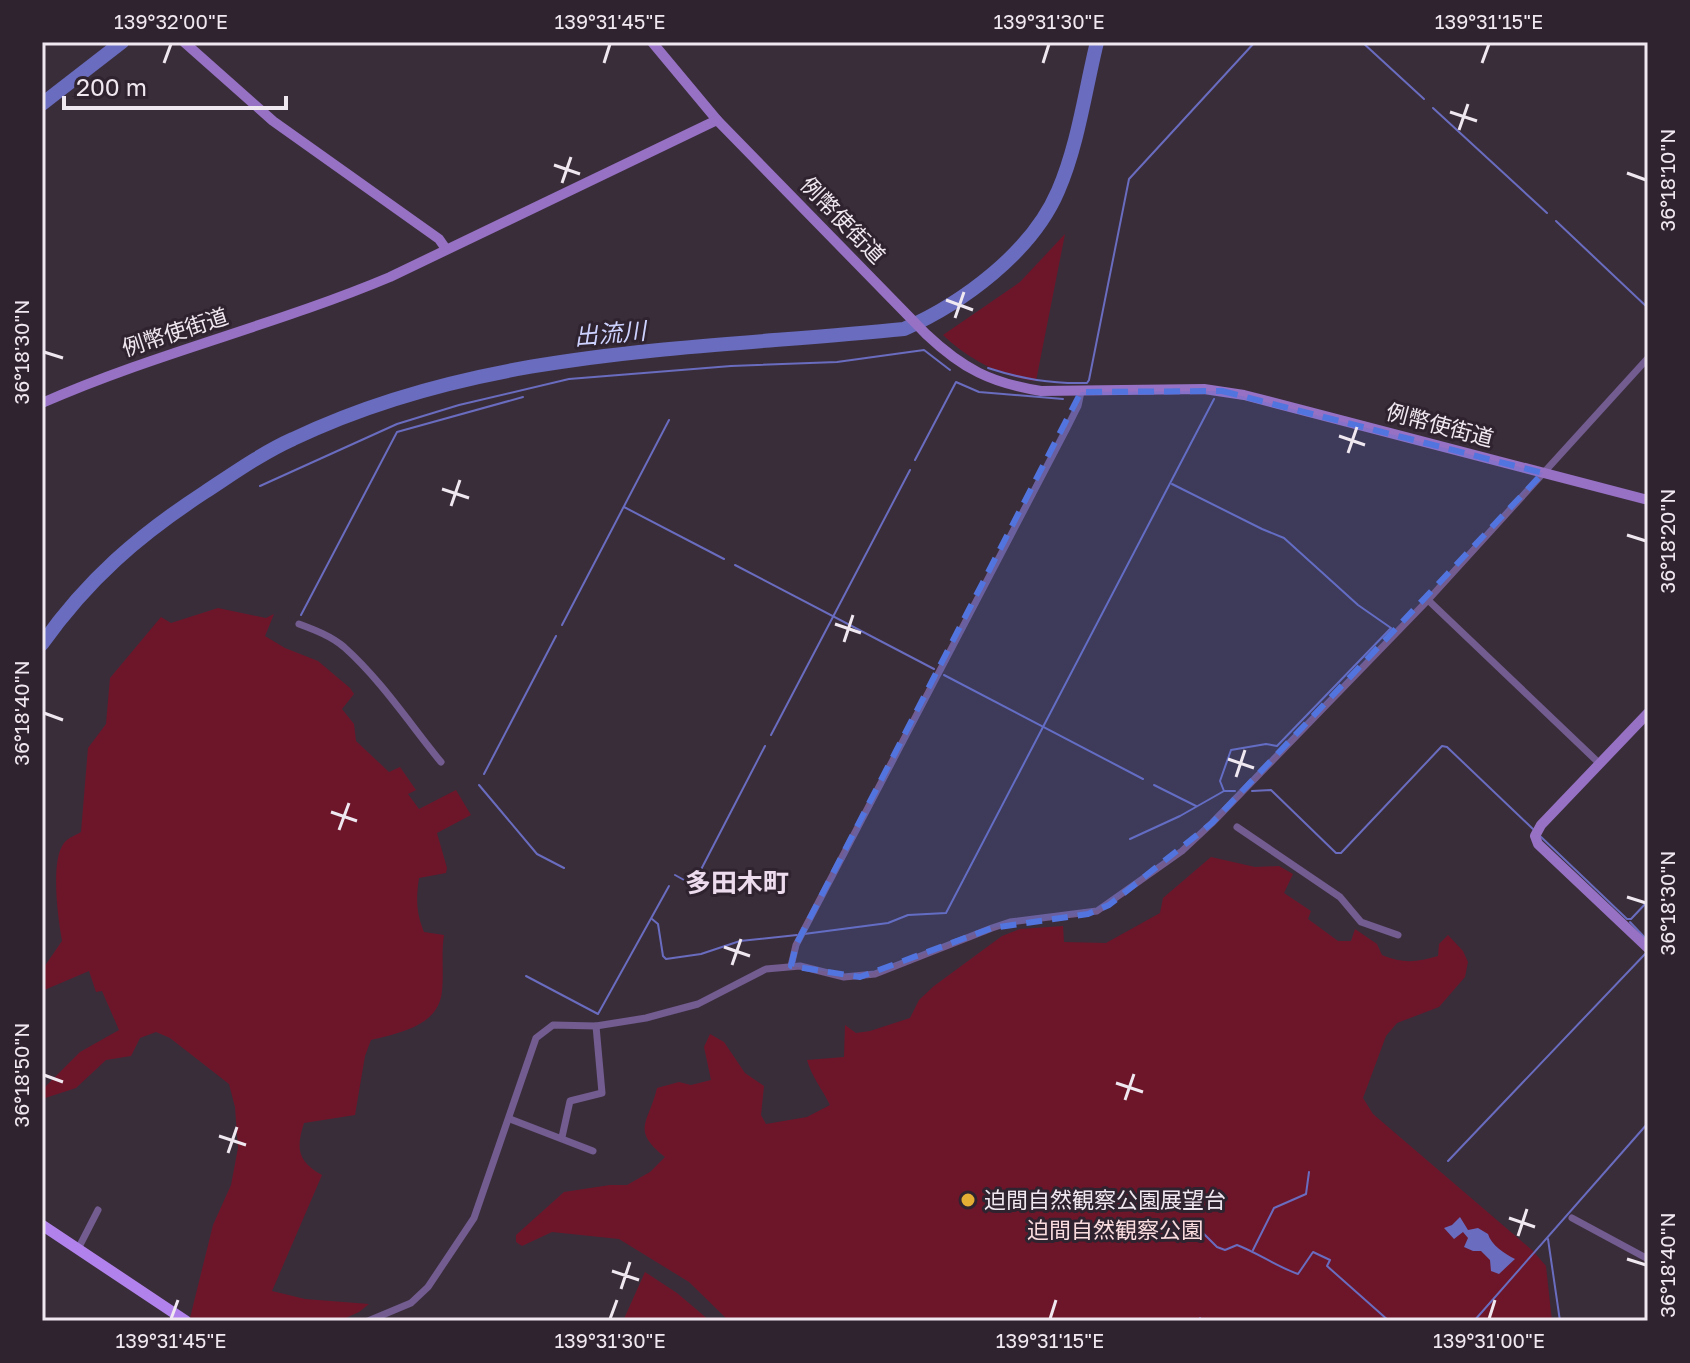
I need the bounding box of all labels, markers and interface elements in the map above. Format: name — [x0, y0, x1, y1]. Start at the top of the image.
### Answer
text: 139°32'00"E — [114, 9, 228, 33]
text: 139°31'45"E — [555, 9, 665, 33]
text: 139°31'30"E — [993, 9, 1105, 33]
text: 139°31'15"E — [1435, 9, 1543, 33]
scale bar — [64, 60, 286, 110]
text: 200 m — [76, 72, 147, 101]
text: 36°18'10"N — [1655, 129, 1679, 232]
street label: 例幣使街道 — [795, 171, 891, 269]
text: 36°18'30"N — [9, 300, 33, 405]
street label: 例幣使街道 — [118, 302, 231, 361]
water label: 出流川 — [573, 315, 650, 350]
street label: 例幣使街道 — [1384, 397, 1497, 452]
text: 36°18'20"N — [1655, 489, 1679, 593]
text: 36°18'40"N — [9, 660, 33, 766]
text: 36°18'30"N — [1655, 851, 1679, 956]
district label: 多田木町 — [685, 867, 789, 898]
text: 36°18'50"N — [9, 1023, 33, 1127]
place label: 迫間自然観察公園展望台 — [984, 1186, 1226, 1213]
marker: 迫間自然観察公園展望台 — [959, 1191, 977, 1209]
text: 36°18'40"N — [1655, 1212, 1679, 1318]
park label: 迫間自然観察公園 — [1027, 1216, 1203, 1243]
text: 139°31'45"E — [116, 1328, 226, 1352]
text: 139°31'30"E — [554, 1328, 666, 1352]
text: 139°31'15"E — [996, 1328, 1104, 1352]
text: 139°31'00"E — [1433, 1328, 1545, 1352]

